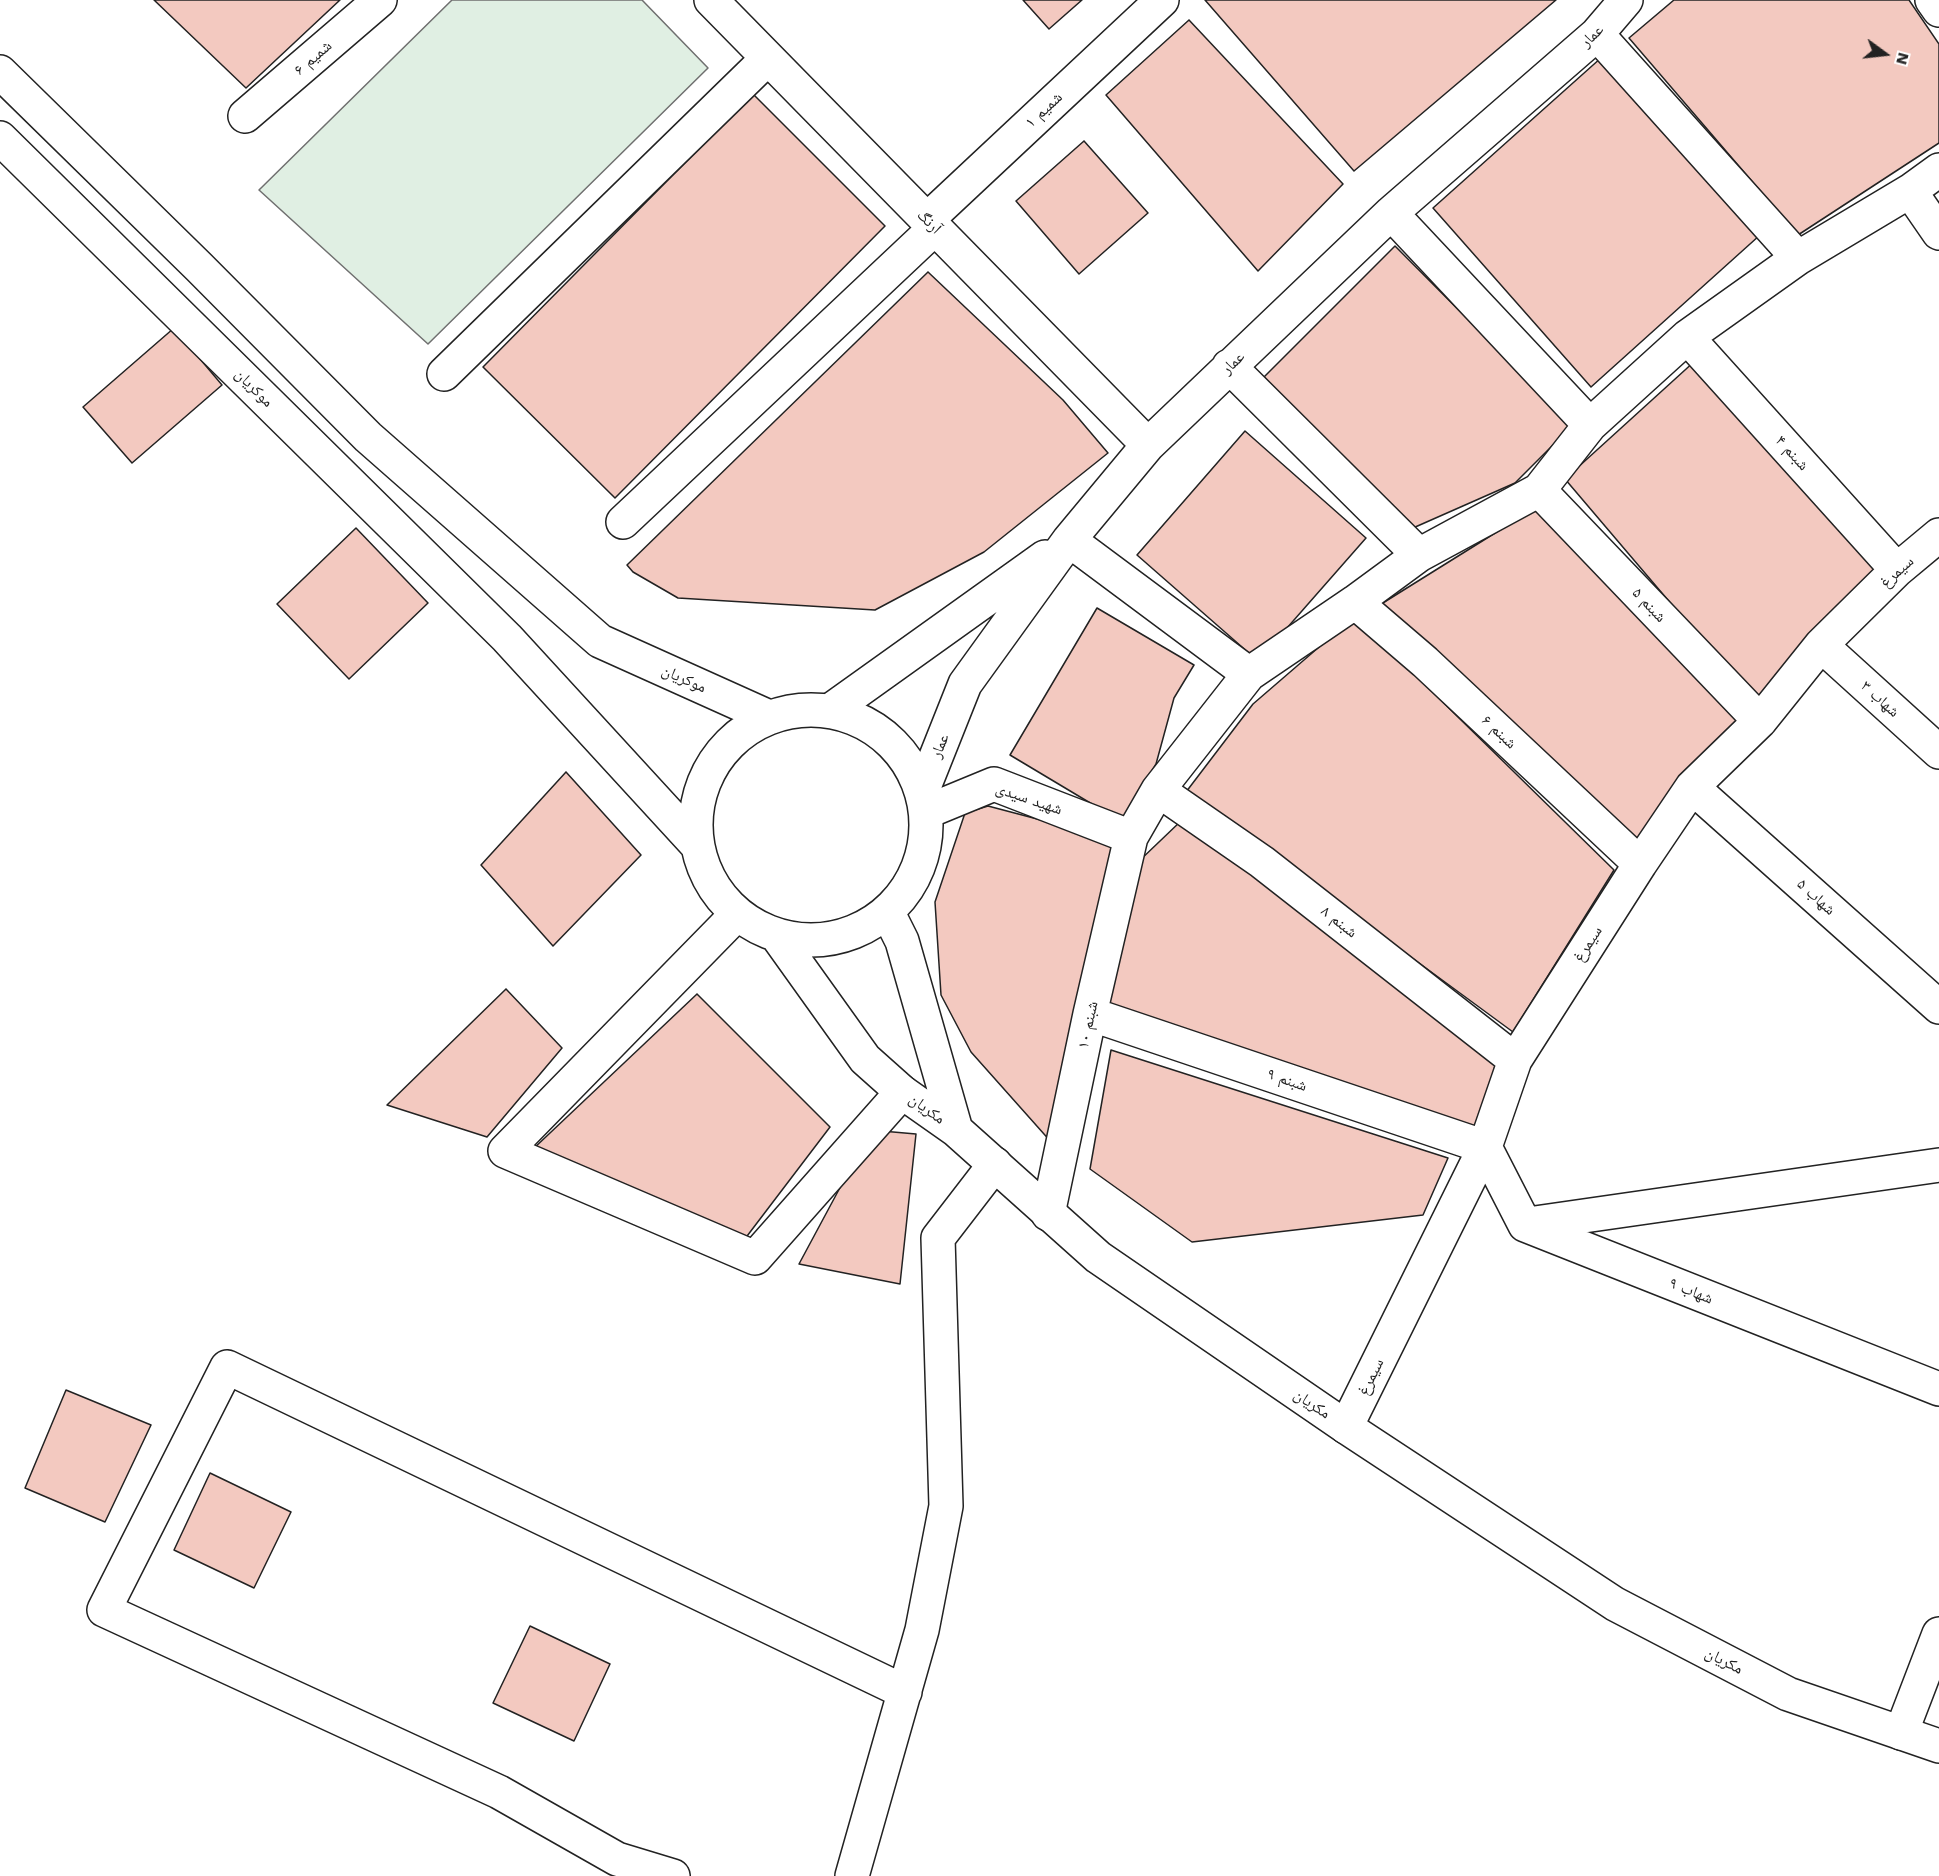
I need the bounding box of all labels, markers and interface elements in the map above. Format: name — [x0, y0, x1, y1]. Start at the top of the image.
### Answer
street label: عمار — [1576, 20, 1608, 52]
north arrow — [1855, 24, 1915, 84]
street label: شمیم ۶ — [290, 36, 336, 80]
text: N — [1892, 51, 1914, 67]
street label: شمیم ۱ — [1021, 88, 1067, 132]
street label: آرنگ — [913, 206, 945, 238]
street label: عمار — [1217, 347, 1249, 379]
street label: موکریان — [231, 365, 277, 411]
street label: شبنم ۴ — [1771, 431, 1813, 475]
street label: سیمرغ — [1876, 552, 1918, 592]
street label: شبنم ۵ — [1628, 584, 1670, 626]
street label: موکریان — [659, 661, 709, 697]
street label: شهاب ۳ — [1857, 677, 1903, 721]
street label: شبنم ۶ — [1477, 711, 1521, 753]
street label: عمار — [926, 731, 954, 761]
street label: شهید سیدی — [993, 779, 1065, 819]
street label: شهاب ۵ — [1793, 875, 1839, 919]
street label: شبنم ۸ — [1317, 902, 1361, 942]
street label: سیمرغ — [1569, 922, 1607, 966]
street label: شبنم ۱۰ — [1074, 999, 1102, 1051]
street label: شبنم ۹ — [1265, 1064, 1309, 1096]
street label: مکریان — [905, 1089, 949, 1129]
street label: شهاب ۹ — [1666, 1274, 1716, 1308]
street label: سیمرغ — [1354, 1355, 1388, 1399]
street label: مکریان — [1290, 1385, 1334, 1423]
street label: مکریان — [1702, 1643, 1746, 1679]

